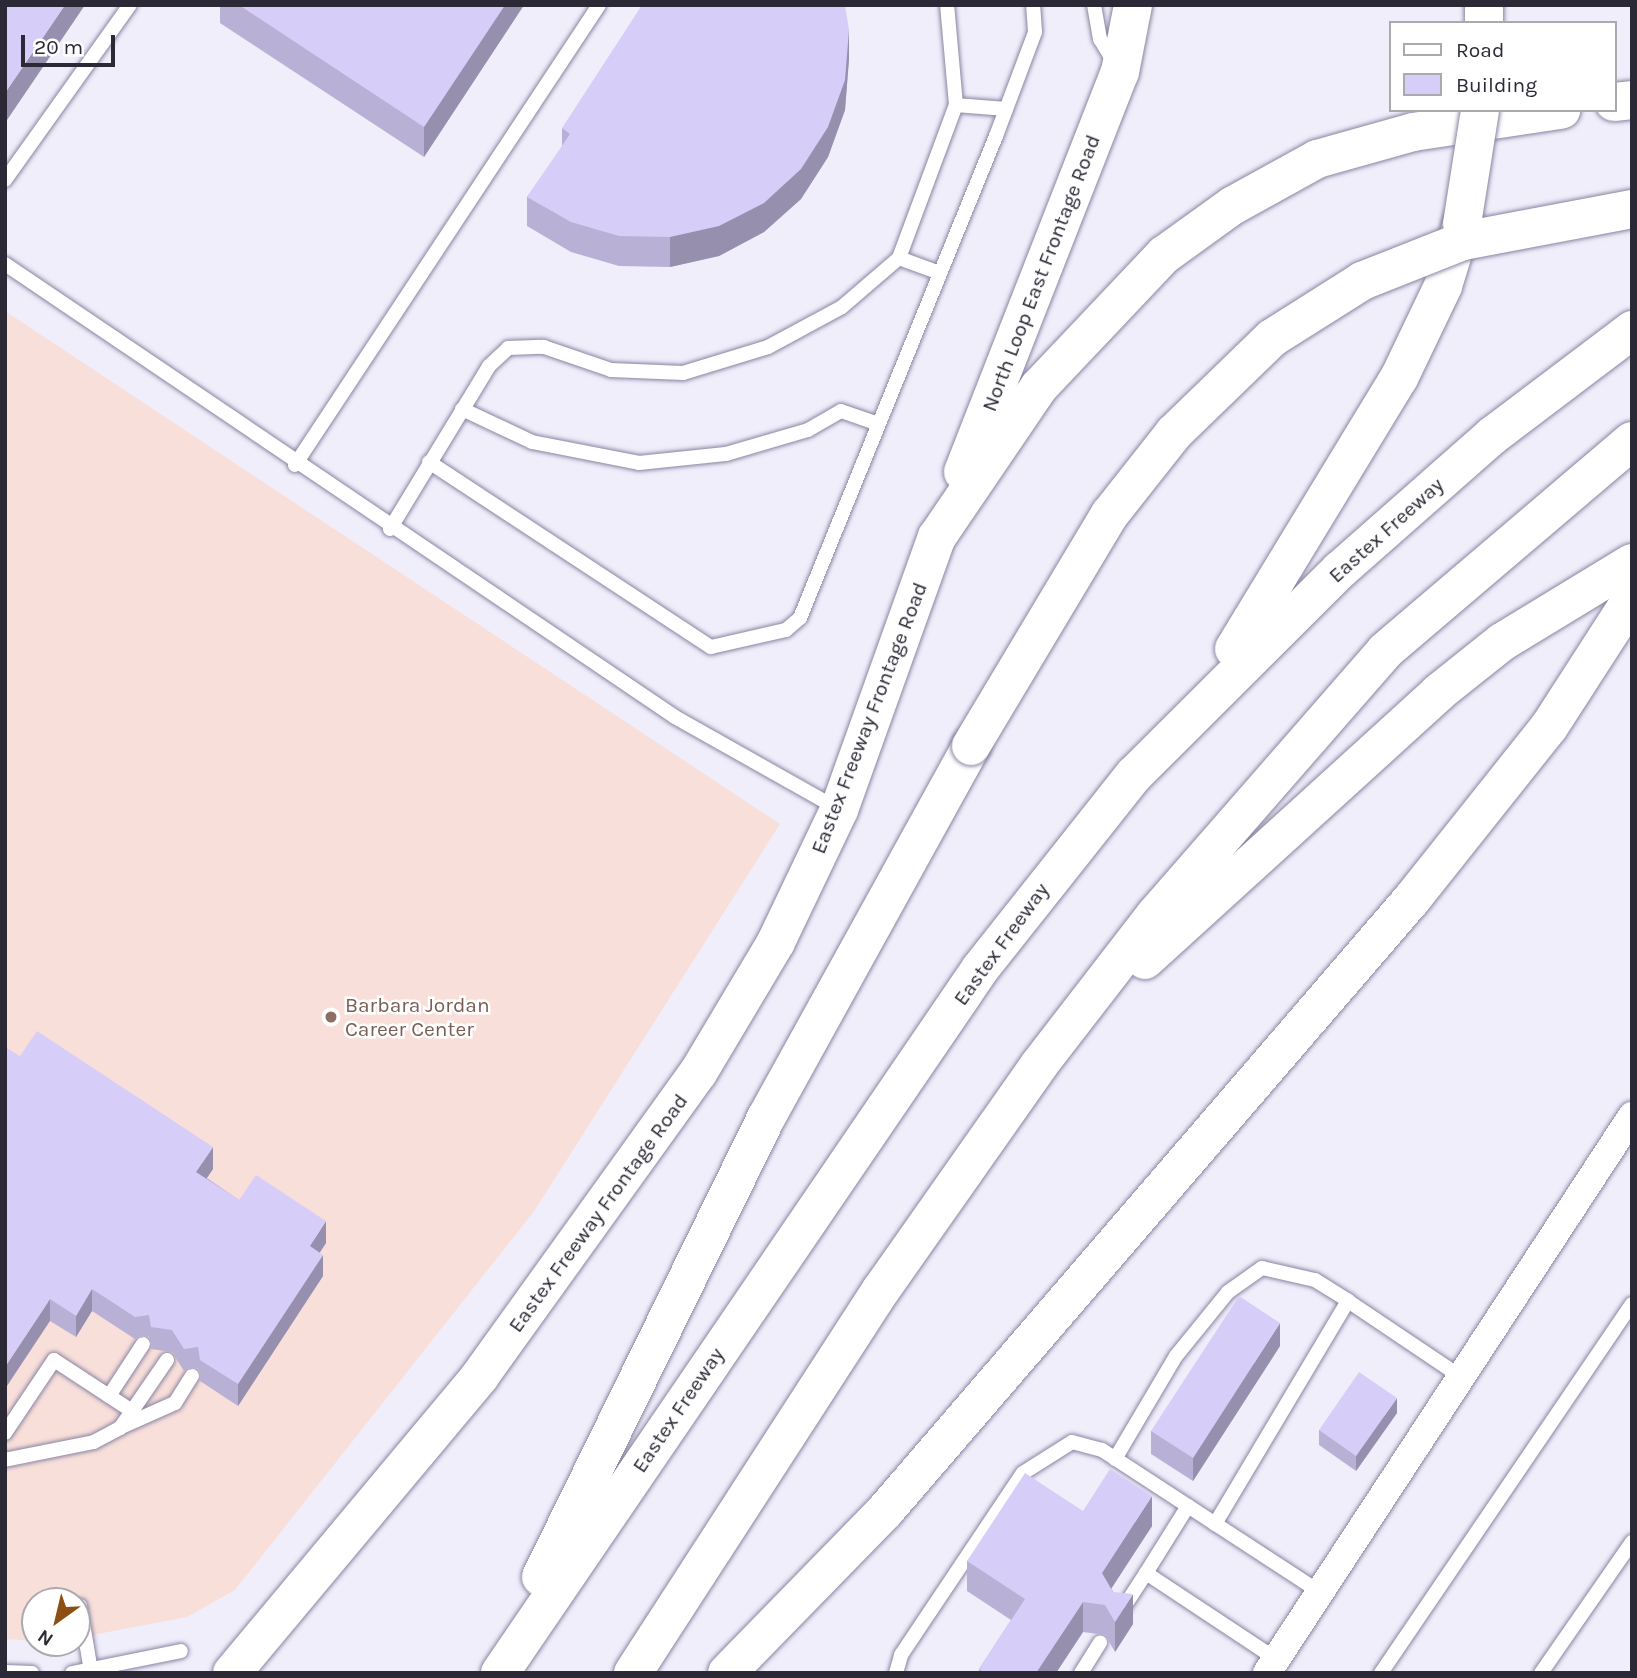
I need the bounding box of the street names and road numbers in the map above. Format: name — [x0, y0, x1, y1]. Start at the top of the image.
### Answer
street label: North Loop East Frontage Road — [976, 131, 1106, 415]
street label: Eastex Freeway — [1323, 472, 1449, 588]
street label: Eastex Freeway Frontage Road — [806, 579, 932, 857]
street label: Eastex Freeway — [948, 878, 1054, 1010]
street label: Eastex Freeway Frontage Road — [503, 1089, 693, 1337]
street label: Eastex Freeway — [627, 1343, 729, 1477]

